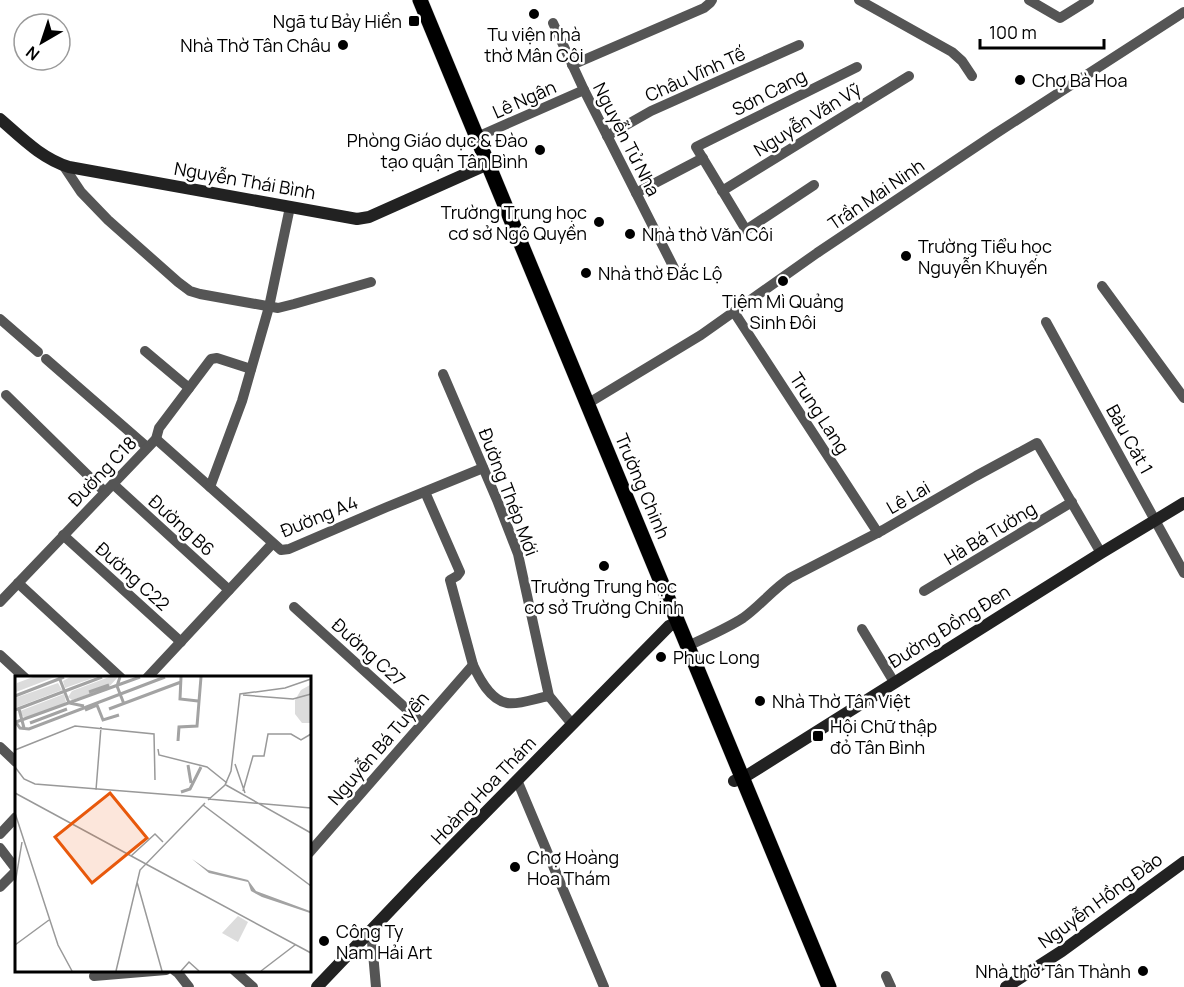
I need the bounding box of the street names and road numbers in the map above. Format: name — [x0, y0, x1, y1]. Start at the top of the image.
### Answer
street label: Châu Vĩnh Tế — [641, 41, 749, 107]
street label: Sơn Cang — [728, 63, 810, 121]
street label: Lê Ngân — [489, 74, 559, 124]
street label: Nguyễn Văn Vỹ — [749, 76, 866, 162]
street label: Nguyễn Tử Nha — [588, 78, 666, 200]
street label: Trần Mai Ninh — [823, 153, 929, 235]
street label: Nguyễn Thái Bình — [172, 156, 318, 204]
street label: Trung Lang — [785, 368, 855, 458]
street label: Bàu Cát 1 — [1101, 400, 1159, 478]
street label: Đường Thép Mới — [474, 425, 544, 559]
street label: Trường Chinh — [610, 430, 676, 542]
street label: Đường C18 — [62, 431, 142, 511]
street label: Lê Lai — [882, 475, 934, 519]
street label: Đường B6 — [144, 489, 220, 561]
street label: Đường A4 — [277, 490, 361, 542]
street label: Hà Bá Tường — [940, 496, 1040, 570]
street label: Đường C22 — [91, 536, 175, 616]
street label: Đường Đồng Đen — [884, 579, 1014, 673]
street label: Đường C27 — [327, 613, 411, 691]
street label: Nguyễn Bá Tuyển — [322, 686, 434, 810]
street label: Hoàng Hoa Thám — [425, 731, 541, 849]
street label: Nguyễn Hồng Đào — [1033, 847, 1167, 953]

